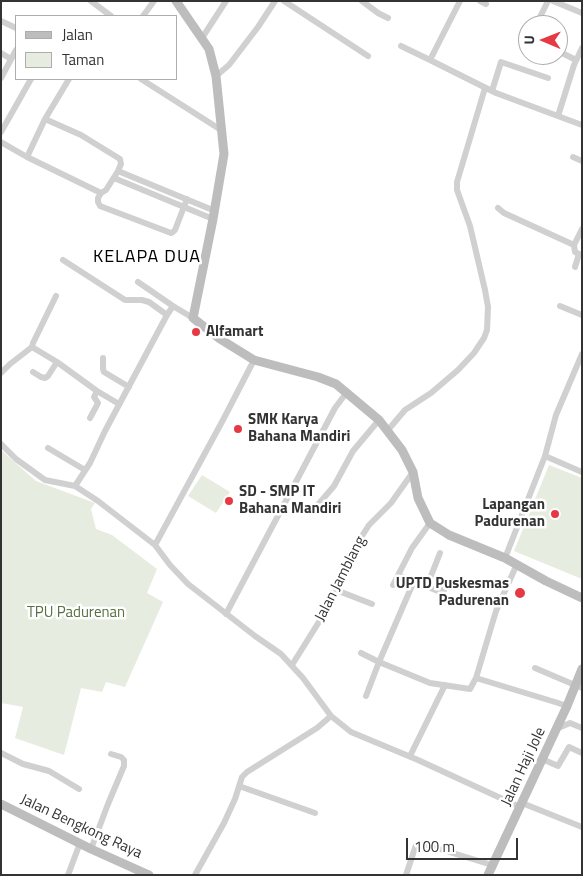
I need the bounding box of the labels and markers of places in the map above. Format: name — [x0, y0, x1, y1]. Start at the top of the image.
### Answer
place label: Alfamart — [206, 323, 263, 341]
marker: Alfamart — [190, 326, 202, 338]
place label: SMK Karya Bahana Mandiri — [248, 411, 350, 446]
marker: SMK Karya Bahana Mandiri — [232, 423, 244, 435]
place label: SD - SMP IT Bahana Mandiri — [239, 483, 341, 518]
marker: SD - SMP IT Bahana Mandiri — [223, 495, 235, 507]
place label: Lapangan Padurenan — [475, 496, 545, 531]
marker: Lapangan Padurenan — [549, 508, 561, 520]
place label: UPTD Puskesmas Padurenan — [396, 575, 509, 610]
marker: UPTD Puskesmas Padurenan — [513, 586, 527, 600]

